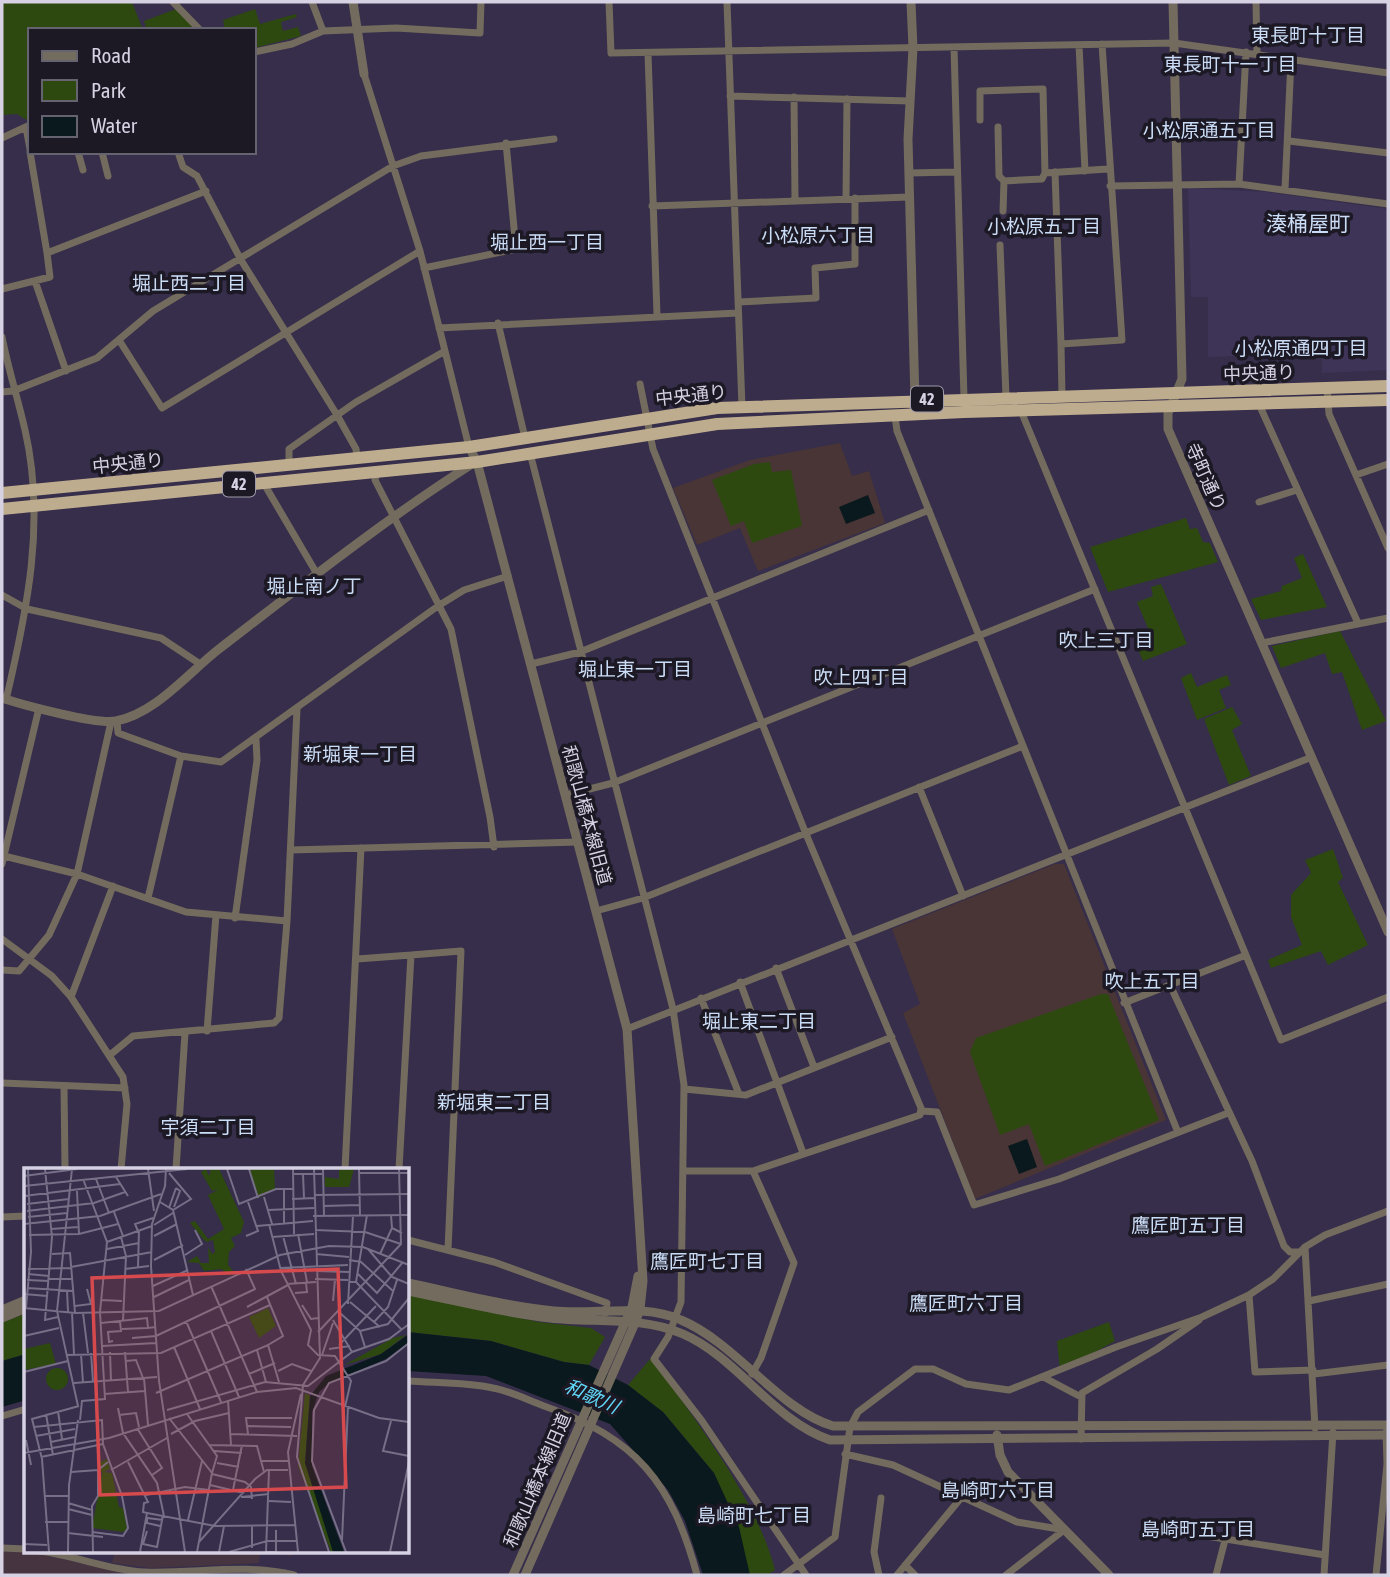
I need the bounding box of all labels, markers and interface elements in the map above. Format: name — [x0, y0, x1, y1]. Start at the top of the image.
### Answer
district label: 東長町十丁目 — [1251, 24, 1365, 46]
legend — [28, 28, 256, 154]
text: Road — [91, 43, 131, 67]
district label: 東長町十一丁目 — [1163, 53, 1297, 75]
text: Park — [91, 78, 126, 102]
text: Water — [91, 113, 138, 137]
district label: 小松原通五丁目 — [1142, 119, 1276, 141]
district label: 湊桶屋町 — [1266, 211, 1350, 235]
district label: 小松原五丁目 — [987, 215, 1101, 237]
district label: 小松原六丁目 — [761, 224, 875, 246]
district label: 堀止西一丁目 — [490, 231, 604, 253]
district label: 堀止西二丁目 — [132, 272, 246, 294]
district label: 小松原通四丁目 — [1234, 337, 1368, 359]
street label: 中央通り — [1223, 361, 1295, 385]
street label: 中央通り — [654, 381, 728, 409]
road number: 42 — [911, 386, 943, 412]
street label: 寺町通り — [1182, 440, 1230, 514]
street label: 中央通り — [91, 449, 165, 477]
road number: 42 — [223, 471, 255, 496]
district label: 堀止南ノ丁 — [266, 575, 362, 597]
district label: 吹上三丁目 — [1058, 629, 1154, 651]
district label: 堀止東一丁目 — [578, 658, 692, 680]
district label: 吹上四丁目 — [813, 666, 909, 688]
district label: 新堀東一丁目 — [303, 743, 417, 765]
street label: 和歌山橋本線旧道 — [558, 743, 616, 887]
district label: 吹上五丁目 — [1104, 970, 1200, 992]
district label: 堀止東二丁目 — [702, 1010, 816, 1032]
district label: 新堀東二丁目 — [437, 1091, 551, 1113]
district label: 宇須二丁目 — [160, 1116, 256, 1138]
inset map — [24, 1168, 410, 1552]
district label: 鷹匠町五丁目 — [1131, 1214, 1245, 1236]
district label: 鷹匠町七丁目 — [650, 1250, 764, 1272]
district label: 鷹匠町六丁目 — [909, 1292, 1023, 1314]
water label: 和歌川 — [561, 1374, 624, 1418]
street label: 和歌山橋本線旧道 — [499, 1410, 575, 1550]
district label: 島崎町六丁目 — [941, 1479, 1055, 1501]
district label: 島崎町七丁目 — [697, 1504, 811, 1526]
district label: 島崎町五丁目 — [1141, 1518, 1255, 1540]

